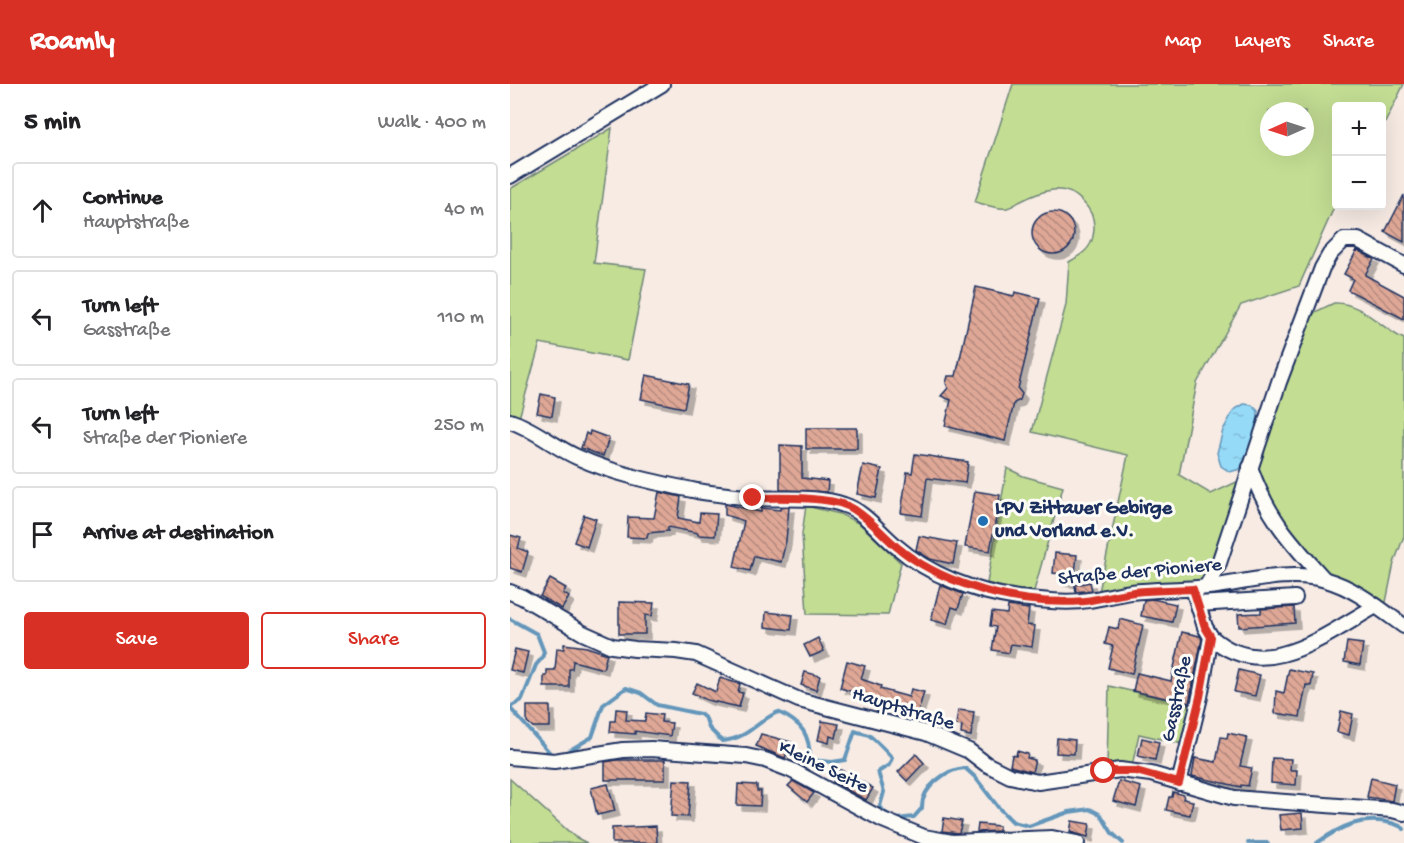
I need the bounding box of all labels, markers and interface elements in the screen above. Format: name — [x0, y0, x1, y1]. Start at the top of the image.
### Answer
text: Roamly — [30, 26, 115, 59]
text: Map — [1165, 30, 1201, 55]
text: Layers — [1234, 30, 1290, 55]
text: Share — [1323, 30, 1374, 55]
north arrow — [1260, 102, 1314, 156]
map controls — [1332, 102, 1386, 210]
button: + — [1332, 102, 1386, 156]
text: 5 min — [24, 108, 80, 139]
text: Walk · 400 m — [378, 112, 486, 135]
button: − — [1332, 156, 1386, 210]
text: Continue — [83, 186, 163, 212]
icon: ahead — [26, 194, 59, 227]
text: 40 m — [444, 199, 484, 222]
text: Hauptstraße — [83, 212, 189, 235]
text: Turn left — [83, 294, 157, 320]
icon: left — [26, 302, 59, 335]
text: 110 m — [438, 307, 484, 330]
text: Gasstraße — [83, 320, 170, 343]
text: Turn left — [83, 402, 157, 428]
icon: left — [26, 410, 59, 443]
text: 250 m — [433, 415, 484, 438]
text: Straße der Pioniere — [83, 428, 247, 451]
route end — [739, 484, 765, 510]
place label: LPV Zittauer Gebirge und Vorland e.V. — [995, 498, 1173, 544]
marker: LPV Zittauer Gebirge und Vorland e.V. — [976, 514, 990, 528]
icon: arrive — [26, 518, 59, 551]
text: Arrive at destination — [83, 521, 273, 547]
street label: Straße der Pioniere — [1057, 554, 1223, 592]
button: Save — [24, 612, 249, 669]
button: Share — [261, 612, 486, 669]
street label: Gasstraße — [1158, 653, 1198, 744]
street label: Hauptstraße — [849, 683, 958, 737]
street label: Kleine Seite — [774, 736, 872, 800]
route start — [1090, 757, 1116, 783]

